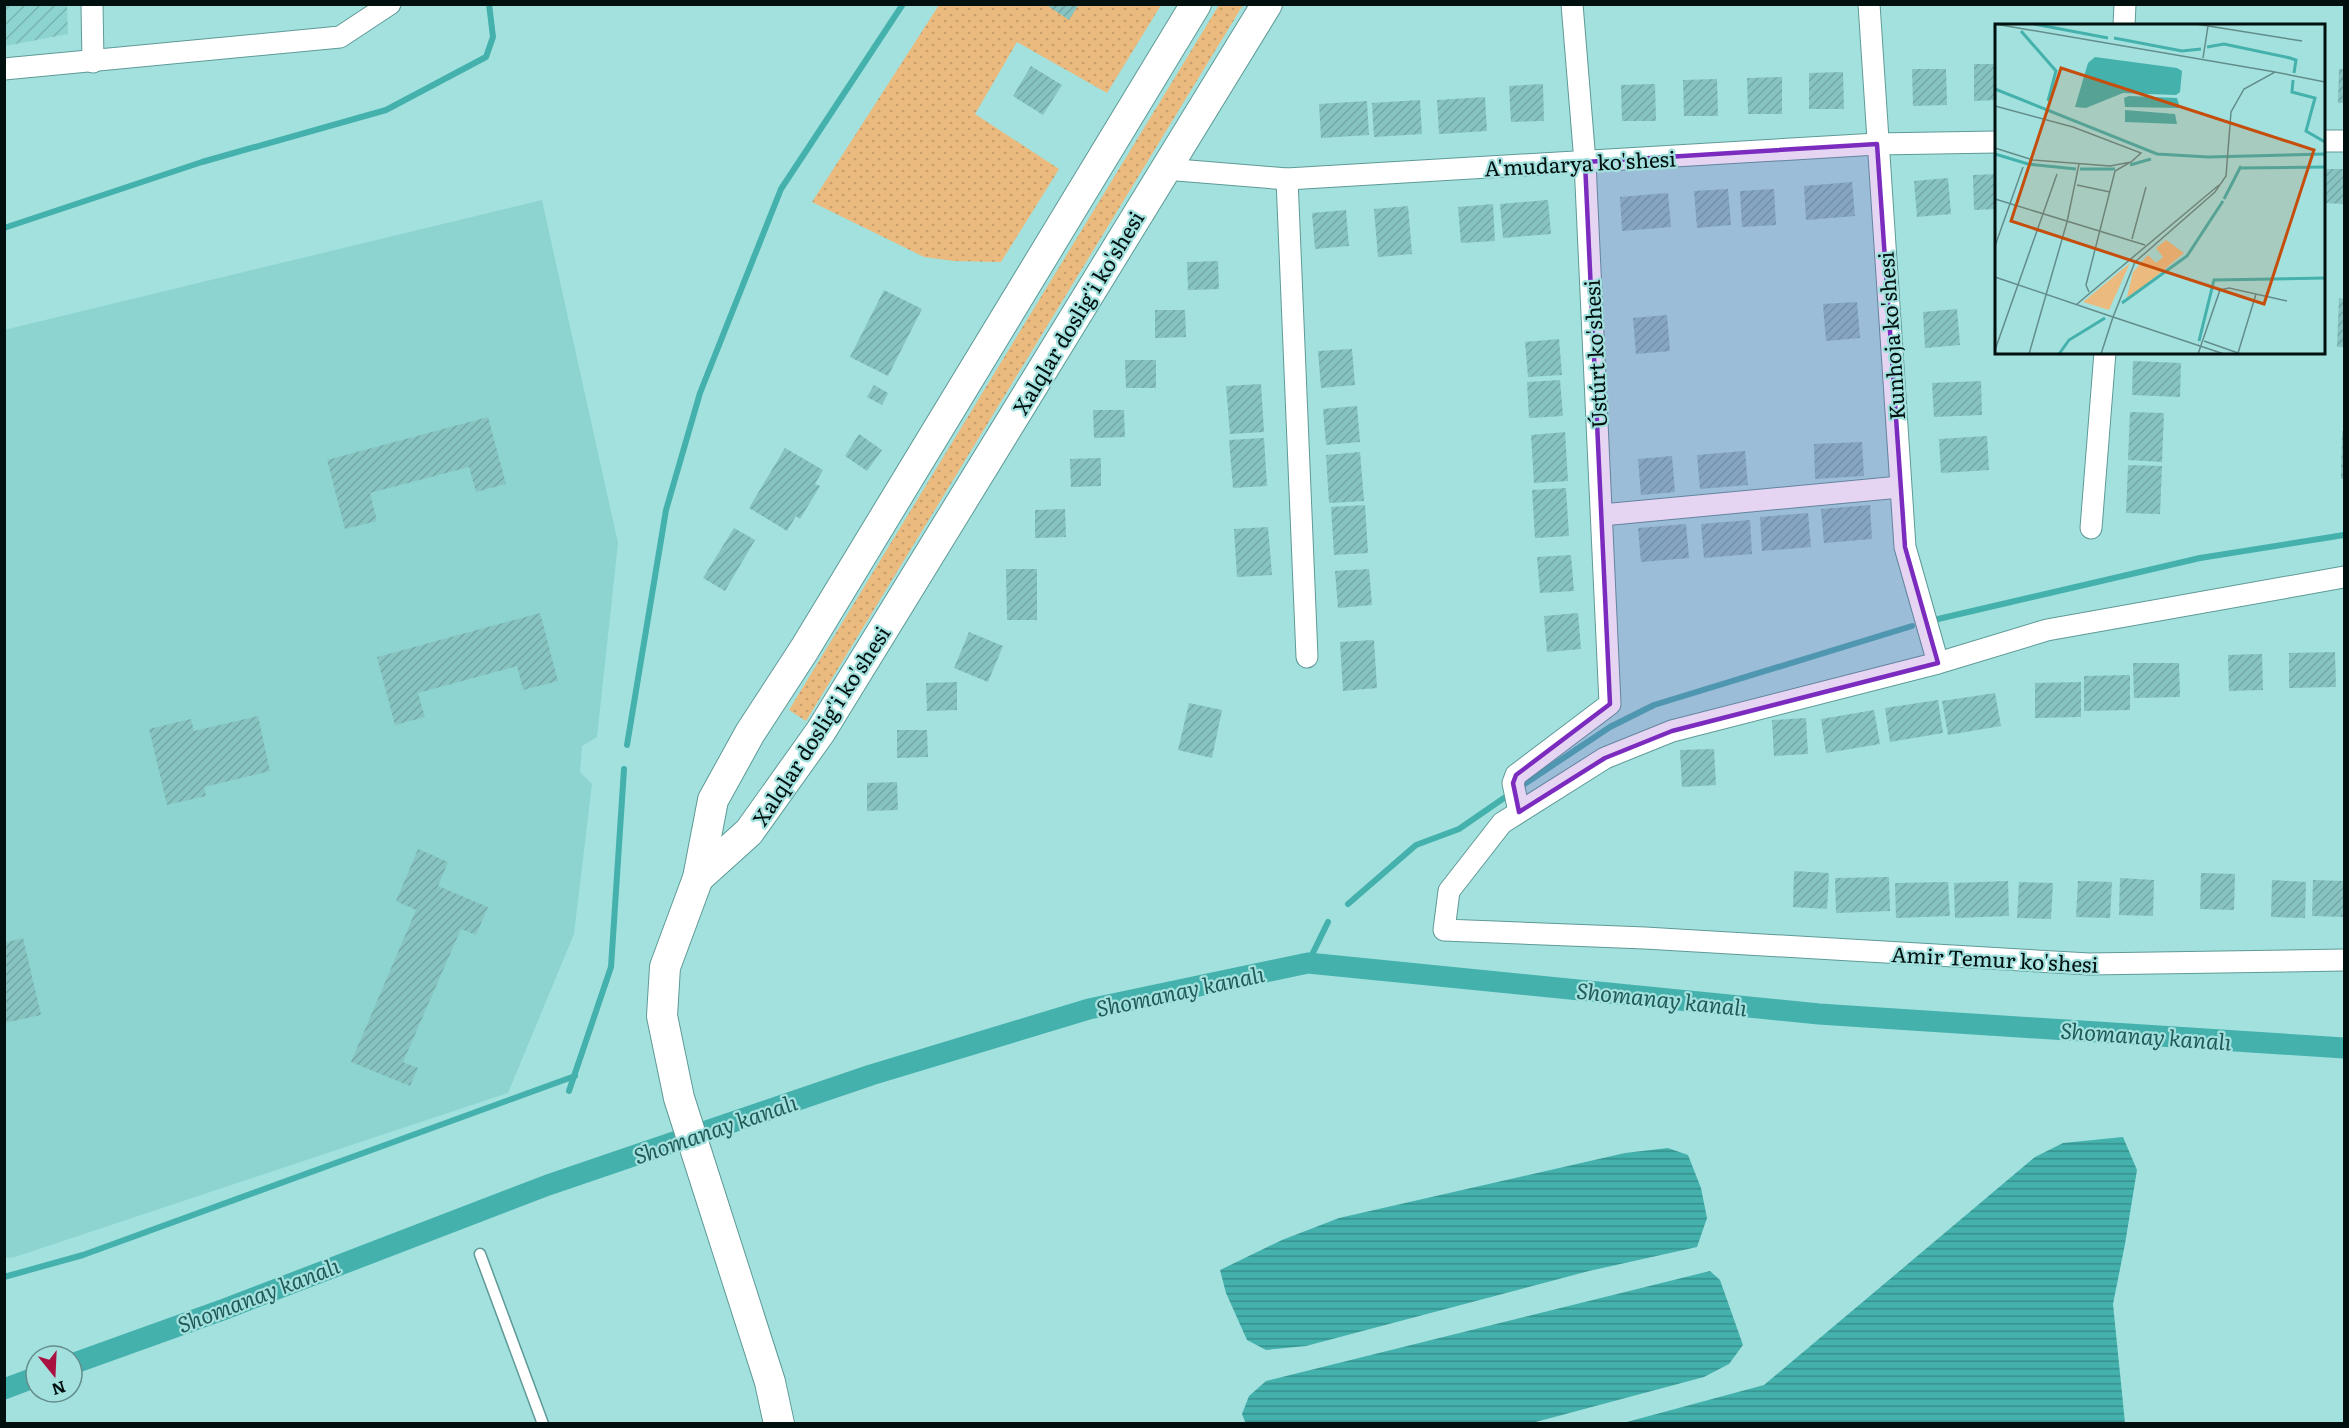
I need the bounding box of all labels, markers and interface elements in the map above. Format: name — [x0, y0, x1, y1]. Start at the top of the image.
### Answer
inset map — [1995, 24, 2325, 354]
street label: A'mudarya ko'shesi — [1483, 142, 1677, 182]
street label: Xalqlar doslig'i ko'shesi — [1004, 204, 1150, 420]
street label: Kunhoja ko'shesi — [1869, 251, 1911, 421]
street label: Ústúrt ko'shesi — [1575, 279, 1613, 429]
street label: Xalqlar doslig'i ko'shesi — [744, 619, 896, 831]
street label: Amir Temur ko'shesi — [1891, 937, 2099, 979]
water label: Shomanay kanalı — [1093, 956, 1268, 1024]
water label: Shomanay kanalı — [1575, 973, 1749, 1023]
water label: Shomanay kanalı — [2059, 1013, 2233, 1057]
water label: Shomanay kanalı — [629, 1084, 802, 1171]
water label: Shomanay kanalı — [172, 1248, 344, 1340]
north arrow — [24, 1344, 84, 1404]
text: N — [49, 1376, 69, 1403]

